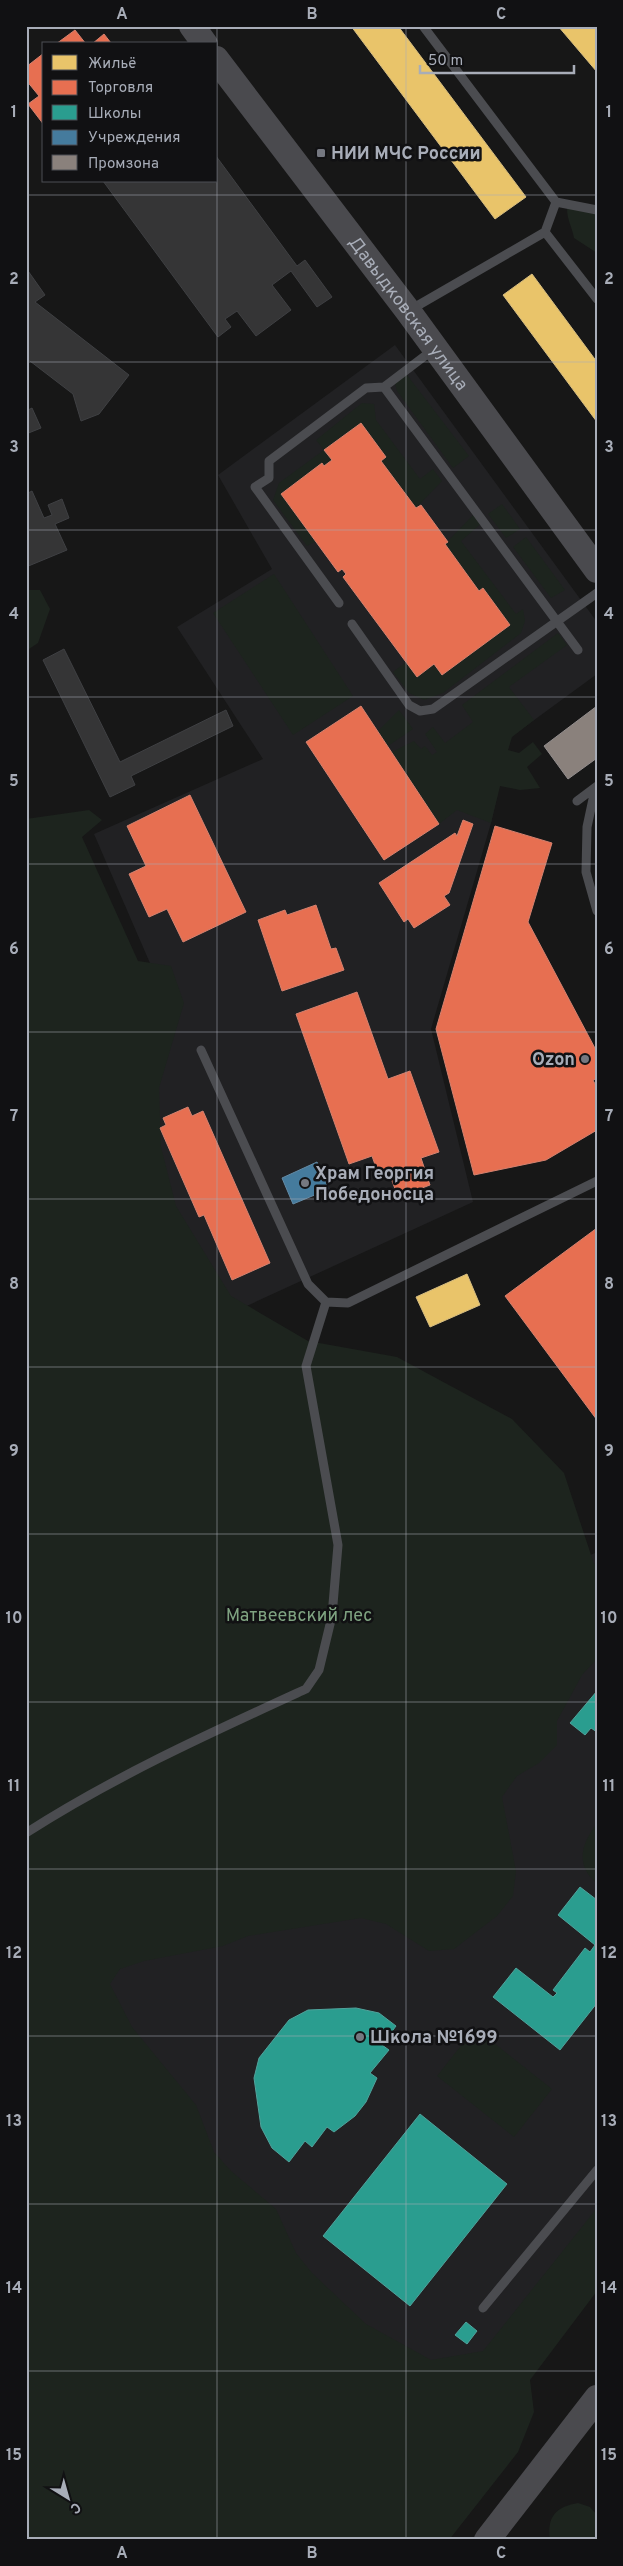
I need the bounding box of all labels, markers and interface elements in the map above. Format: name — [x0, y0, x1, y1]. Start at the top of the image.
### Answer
text: A — [116, 5, 128, 25]
text: B — [306, 5, 318, 25]
text: C — [496, 5, 506, 25]
legend — [42, 42, 218, 182]
scale bar — [420, 42, 574, 74]
text: 50 m — [428, 52, 463, 71]
text: Жильё — [88, 55, 136, 74]
text: Торговля — [88, 79, 153, 98]
text: 1 — [11, 103, 17, 123]
text: 1 — [606, 103, 612, 123]
text: Школы — [88, 105, 142, 124]
text: Учреждения — [88, 129, 180, 148]
place label: НИИ МЧС России — [331, 143, 481, 166]
marker: НИИ МЧС России — [315, 147, 327, 159]
text: Промзона — [88, 155, 159, 174]
street label: Давыдковская улица — [342, 232, 472, 396]
text: 2 — [9, 270, 19, 290]
text: 2 — [604, 270, 614, 290]
text: 3 — [9, 438, 19, 458]
text: 3 — [604, 438, 614, 458]
text: 4 — [9, 605, 19, 625]
text: 4 — [604, 605, 614, 625]
text: 5 — [9, 772, 19, 792]
text: 5 — [604, 772, 614, 792]
text: 6 — [9, 940, 19, 960]
text: 6 — [604, 940, 614, 960]
place label: Ozon — [532, 1049, 575, 1072]
marker: Ozon — [579, 1053, 591, 1065]
text: 7 — [10, 1107, 18, 1127]
text: 7 — [605, 1107, 613, 1127]
place label: Храм Георгия Победоносца — [315, 1163, 434, 1207]
marker: Храм Георгия Победоносца — [299, 1177, 311, 1189]
text: 8 — [9, 1275, 19, 1295]
text: 8 — [604, 1275, 614, 1295]
text: 9 — [9, 1442, 19, 1462]
text: 9 — [604, 1442, 614, 1462]
park label: Матвеевский лес — [226, 1605, 372, 1628]
text: 10 — [6, 1609, 22, 1629]
text: 10 — [601, 1609, 617, 1629]
text: 11 — [8, 1777, 20, 1797]
text: 11 — [603, 1777, 615, 1797]
text: 12 — [6, 1944, 22, 1964]
text: 12 — [601, 1944, 617, 1964]
place label: Школа №1699 — [370, 2027, 498, 2050]
marker: Школа №1699 — [354, 2031, 366, 2043]
text: 13 — [6, 2112, 22, 2132]
text: 13 — [601, 2112, 617, 2132]
text: 14 — [6, 2279, 22, 2299]
text: 14 — [601, 2279, 617, 2299]
text: 15 — [6, 2446, 22, 2466]
text: 15 — [601, 2446, 617, 2466]
north arrow — [42, 2474, 92, 2524]
text: С — [66, 2498, 84, 2517]
text: A — [116, 2544, 128, 2564]
text: B — [306, 2544, 318, 2564]
text: C — [496, 2544, 506, 2564]

